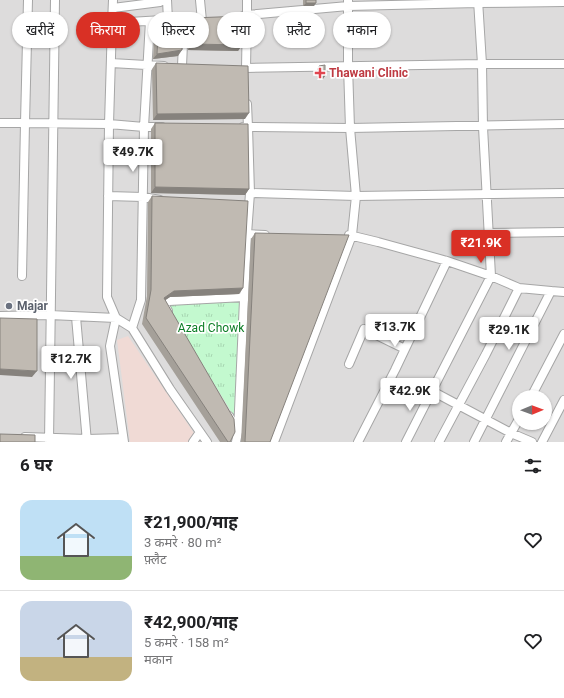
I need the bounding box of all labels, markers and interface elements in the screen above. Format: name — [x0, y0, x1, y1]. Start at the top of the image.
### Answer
chip: खरीदें — [12, 12, 68, 48]
chip: किराया — [76, 12, 140, 48]
chip: फ़िल्टर — [148, 12, 209, 48]
chip: नया — [217, 12, 265, 48]
chip: फ़्लैट — [273, 12, 325, 48]
chip: मकान — [333, 12, 391, 48]
place label: Thawani Clinic — [329, 66, 408, 80]
marker: Thawani Clinic — [314, 67, 326, 79]
pin: ₹49.7K — [100, 139, 166, 173]
text: ₹49.7K — [112, 144, 154, 159]
pin: ₹21.9K — [448, 230, 514, 264]
text: ₹21.9K — [460, 235, 502, 250]
place label: Majar — [17, 299, 48, 313]
marker: Majar — [4, 301, 14, 311]
pin: ₹13.7K — [362, 314, 428, 348]
pin: ₹29.1K — [476, 317, 542, 351]
text: ₹13.7K — [374, 319, 416, 334]
park label: Azad Chowk — [178, 321, 245, 335]
text: ₹29.1K — [488, 322, 530, 337]
pin: ₹12.7K — [38, 346, 104, 380]
text: ₹12.7K — [50, 351, 92, 366]
pin: ₹42.9K — [377, 378, 443, 412]
text: ₹42.9K — [389, 383, 431, 398]
north arrow — [512, 390, 552, 430]
map controls — [512, 390, 552, 430]
text: 6 घर — [20, 455, 53, 475]
icon: filters — [522, 455, 544, 477]
text: ₹21,900/माह — [144, 512, 238, 532]
icon: home — [52, 516, 100, 564]
icon: heart — [522, 529, 544, 551]
text: 3 कमरे · 80 m² — [144, 535, 221, 550]
text: फ़्लैट — [144, 552, 167, 567]
text: ₹42,900/माह — [144, 612, 238, 632]
icon: home — [52, 617, 100, 665]
icon: heart — [522, 630, 544, 652]
text: 5 कमरे · 158 m² — [144, 635, 229, 650]
text: मकान — [144, 652, 172, 667]

